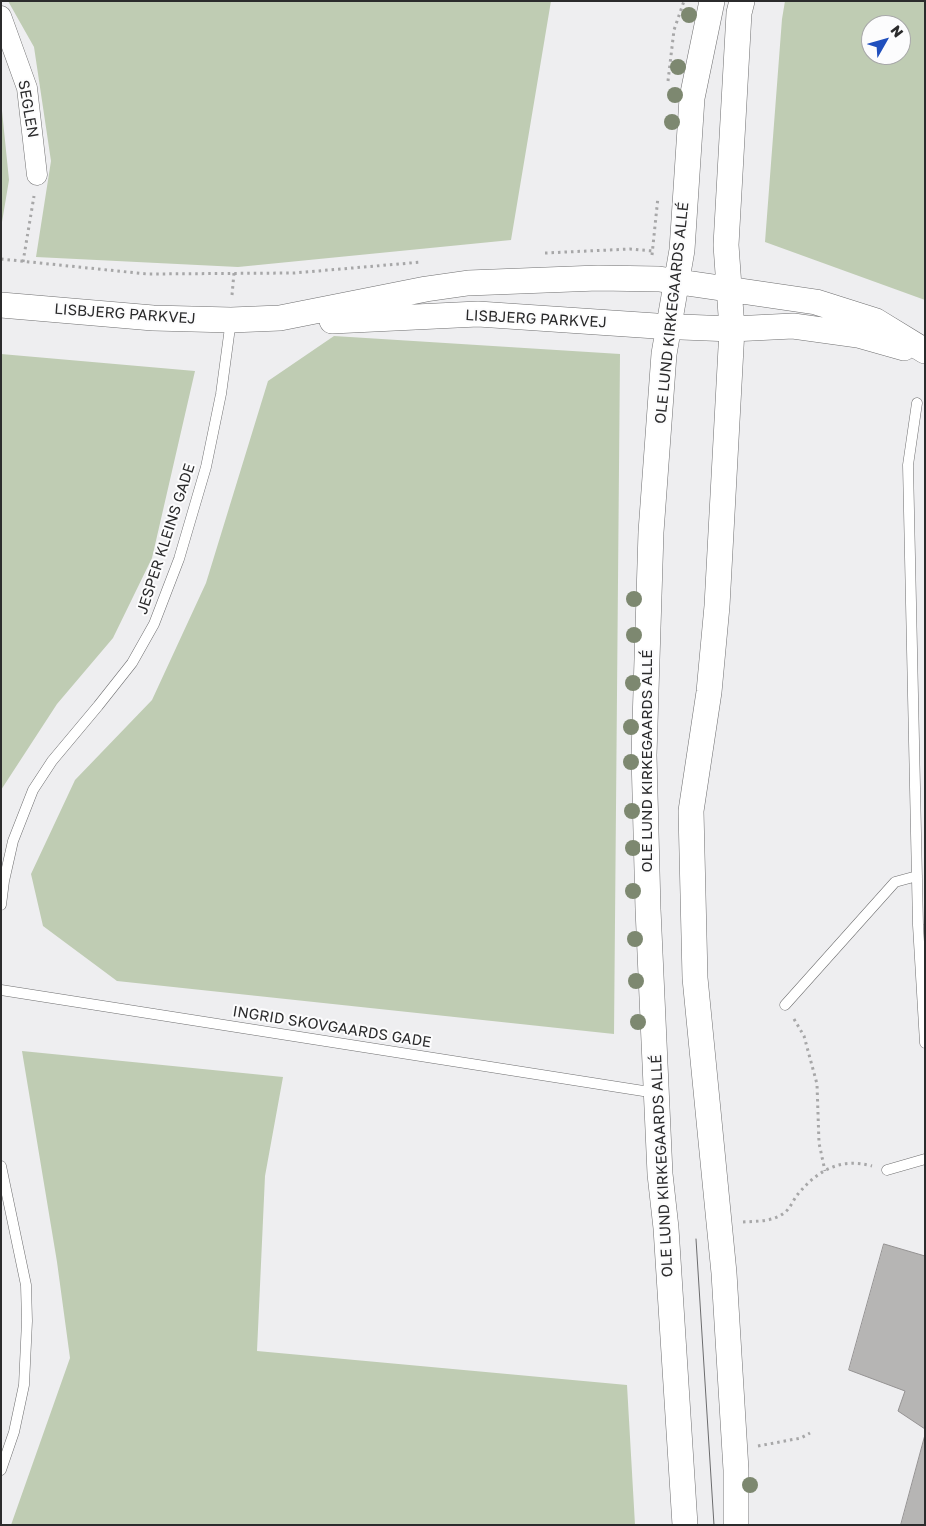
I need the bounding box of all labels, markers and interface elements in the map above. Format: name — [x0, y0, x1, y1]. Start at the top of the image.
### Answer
north arrow — [861, 15, 911, 65]
text: N — [887, 22, 907, 40]
street label: SEGLEN — [14, 79, 42, 139]
street label: OLE LUND KIRKEGAARDS ALLÉ — [651, 201, 693, 425]
street label: LISBJERG PARKVEJ — [54, 300, 196, 328]
street label: LISBJERG PARKVEJ — [465, 306, 607, 332]
street label: JESPER KLEINS GADE — [133, 461, 199, 617]
street label: OLE LUND KIRKEGAARDS ALLÉ — [638, 650, 656, 872]
street label: INGRID SKOVGAARDS GADE — [231, 1002, 433, 1052]
street label: OLE LUND KIRKEGAARDS ALLÉ — [647, 1054, 677, 1278]

